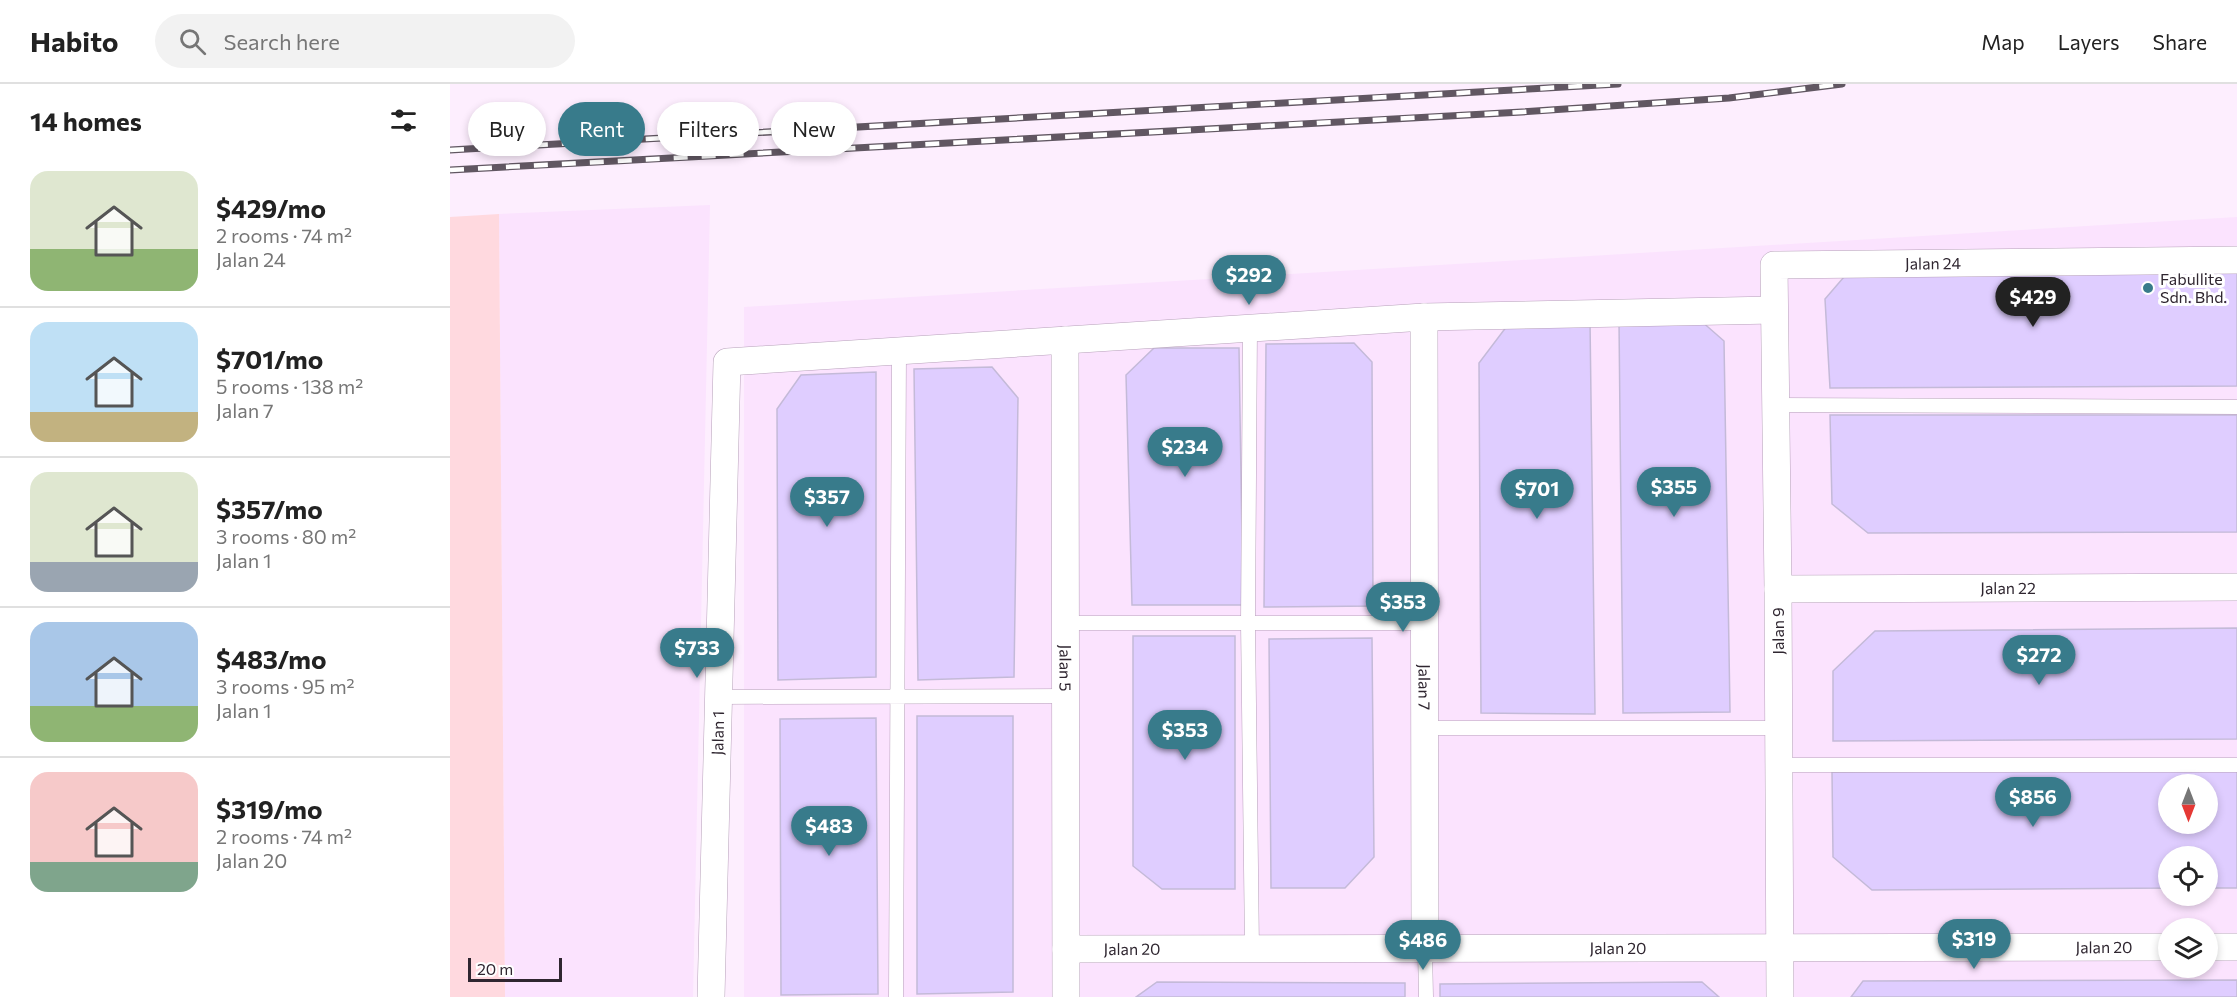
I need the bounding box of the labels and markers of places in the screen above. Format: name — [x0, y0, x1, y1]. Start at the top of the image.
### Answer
pin: $292 — [1213, 255, 1285, 306]
place label: Fabullite Sdn. Bhd. — [2160, 269, 2227, 306]
pin: $429 — [1997, 277, 2069, 328]
marker: Fabullite Sdn. Bhd. — [2141, 281, 2155, 295]
pin: $234 — [1149, 427, 1221, 478]
pin: $355 — [1638, 467, 1710, 518]
pin: $701 — [1501, 469, 1573, 520]
pin: $357 — [791, 477, 863, 528]
pin: $353 — [1367, 582, 1439, 633]
pin: $733 — [661, 628, 733, 679]
pin: $272 — [2003, 635, 2075, 686]
pin: $353 — [1149, 710, 1221, 761]
pin: $856 — [1997, 777, 2069, 828]
pin: $483 — [793, 806, 865, 857]
pin: $319 — [1938, 919, 2010, 970]
pin: $486 — [1387, 920, 1459, 971]

